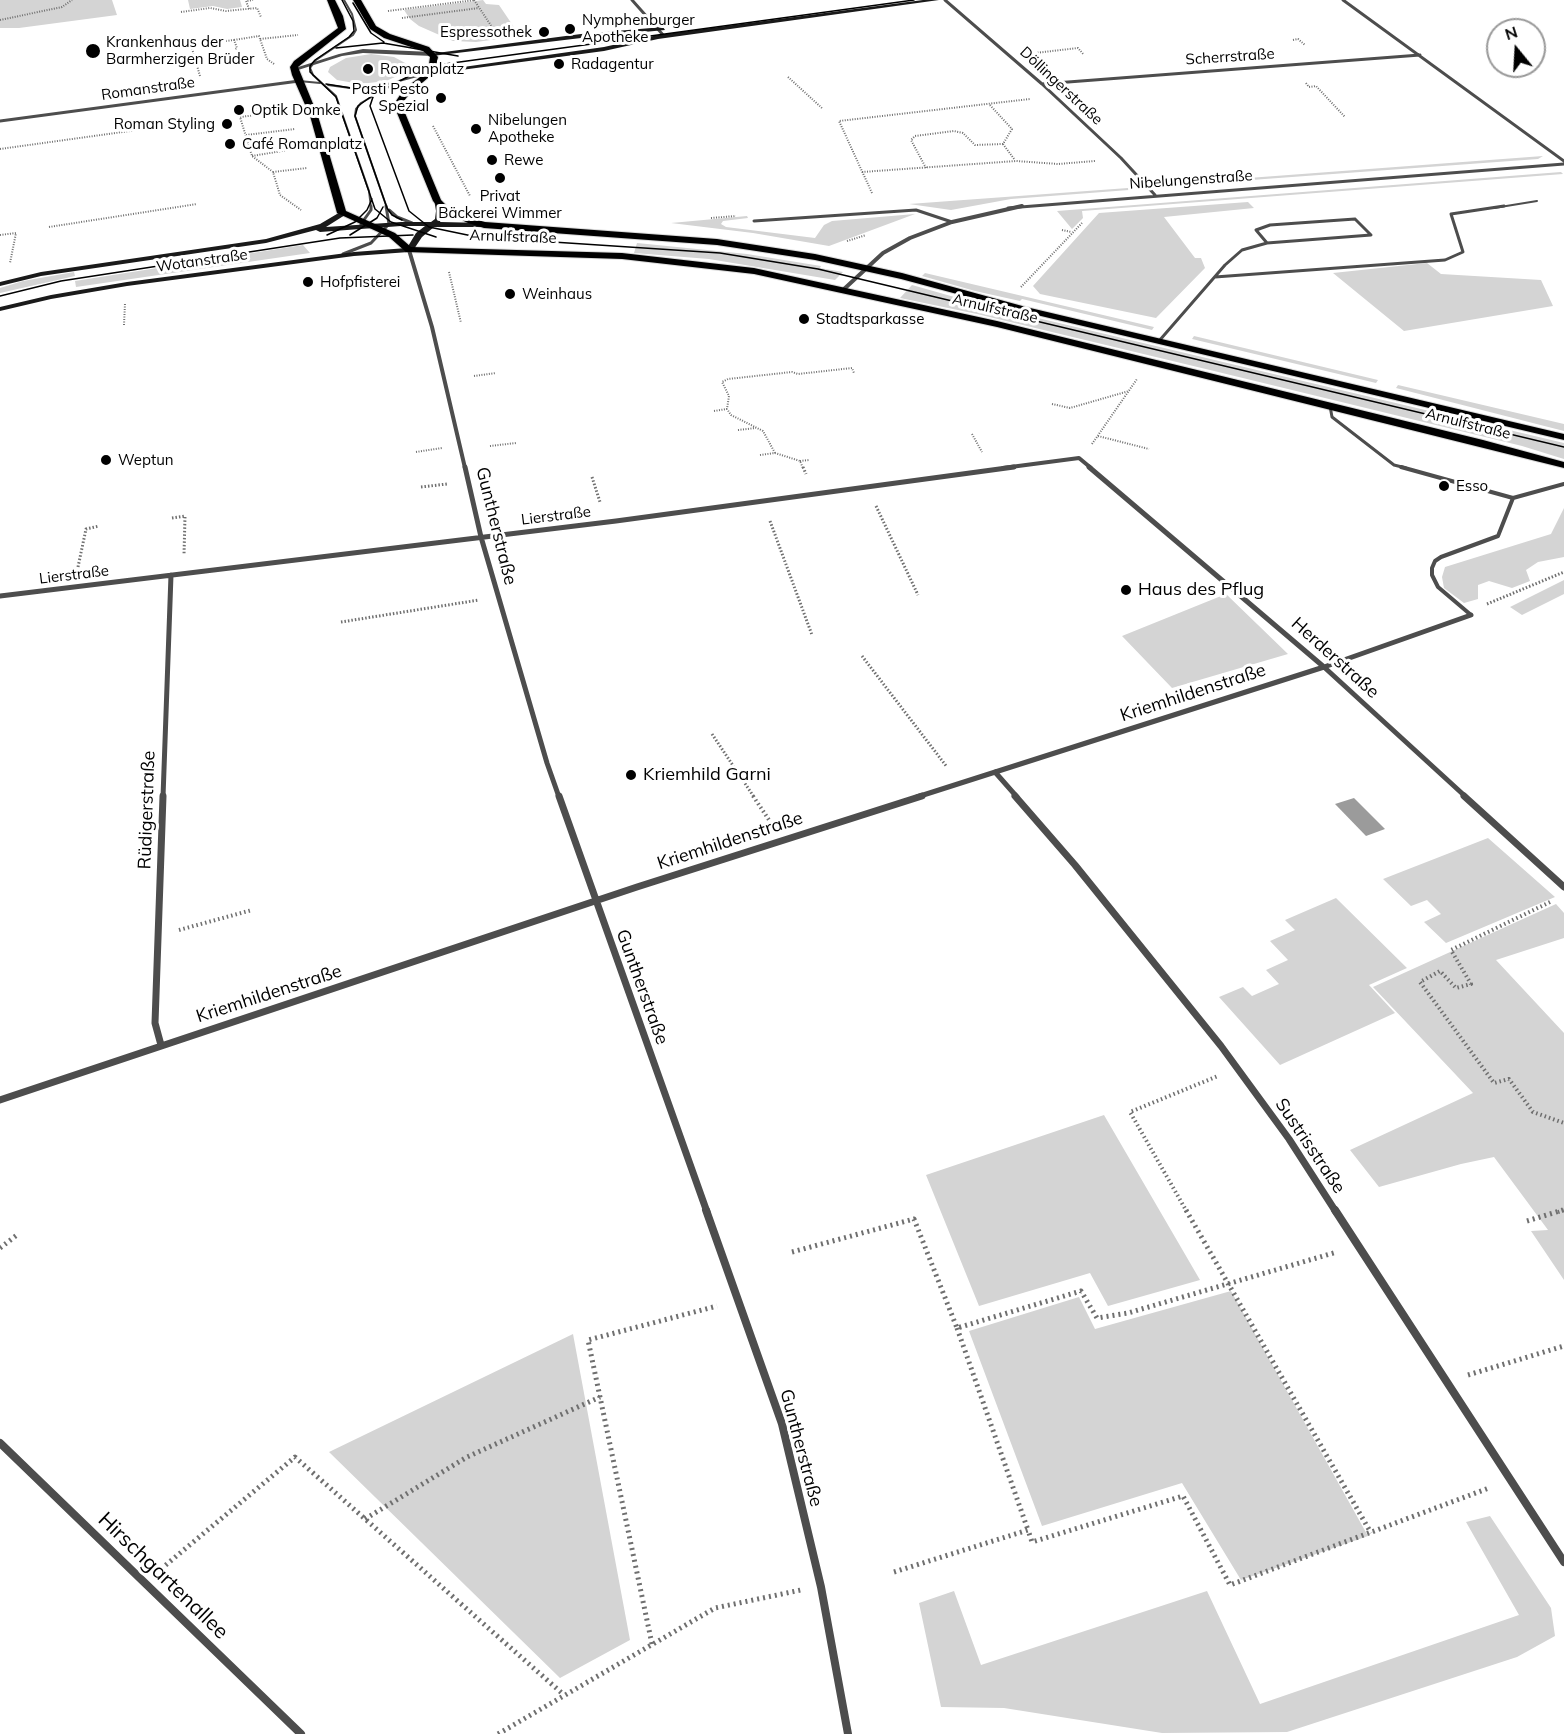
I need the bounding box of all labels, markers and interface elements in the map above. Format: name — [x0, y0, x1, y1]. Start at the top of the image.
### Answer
place label: Nymphenburger Apotheke — [582, 11, 695, 46]
north arrow — [1486, 18, 1546, 78]
text: N — [1502, 21, 1520, 44]
marker: Nymphenburger Apotheke — [563, 22, 577, 36]
place label: Espressothek — [440, 23, 532, 41]
marker: Espressothek — [537, 25, 551, 39]
place label: Krankenhaus der Barmherzigen Brüder — [106, 33, 254, 68]
marker: Krankenhaus der Barmherzigen Brüder — [84, 42, 102, 60]
street label: Döllingerstraße — [1016, 43, 1106, 129]
street label: Scherrstraße — [1185, 45, 1275, 69]
place label: Radagentur — [571, 55, 654, 73]
marker: Radagentur — [552, 57, 566, 71]
place label: Romanplatz — [380, 60, 464, 78]
marker: Romanplatz — [361, 62, 375, 76]
street label: Romanstraße — [100, 74, 196, 104]
place label: Pasti Pesto Spezial — [352, 80, 429, 115]
marker: Pasti Pesto Spezial — [434, 91, 448, 105]
place label: Optik Domke — [251, 101, 341, 119]
marker: Optik Domke — [232, 103, 246, 117]
place label: Nibelungen Apotheke — [488, 111, 567, 146]
place label: Roman Styling — [114, 115, 215, 133]
marker: Roman Styling — [220, 117, 234, 131]
marker: Nibelungen Apotheke — [469, 122, 483, 136]
place label: Café Romanplatz — [242, 135, 362, 153]
marker: Café Romanplatz — [223, 137, 237, 151]
place label: Rewe — [504, 151, 543, 169]
marker: Rewe — [485, 153, 499, 167]
street label: Nibelungenstraße — [1129, 167, 1253, 193]
marker: Privat Bäckerei Wimmer — [493, 171, 507, 185]
place label: Privat Bäckerei Wimmer — [438, 187, 562, 222]
street label: Arnulfstraße — [469, 226, 557, 248]
street label: Wotanstraße — [155, 246, 249, 276]
place label: Hofpfisterei — [320, 273, 400, 291]
marker: Hofpfisterei — [301, 275, 315, 289]
place label: Weinhaus — [522, 285, 592, 303]
marker: Weinhaus — [503, 287, 517, 301]
street label: Arnulfstraße — [951, 290, 1039, 328]
place label: Stadtsparkasse — [816, 310, 924, 328]
marker: Stadtsparkasse — [797, 312, 811, 326]
street label: Arnulfstraße — [1424, 405, 1512, 443]
place label: Weptun — [118, 451, 174, 469]
marker: Weptun — [99, 453, 113, 467]
street label: Guntherstraße — [471, 465, 521, 587]
place label: Esso — [1456, 477, 1488, 495]
marker: Esso — [1437, 479, 1451, 493]
street label: Lierstraße — [520, 503, 592, 529]
street label: Lierstraße — [38, 562, 110, 588]
place label: Haus des Pflug — [1138, 579, 1264, 601]
marker: Haus des Pflug — [1119, 583, 1133, 597]
street label: Herderstraße — [1287, 613, 1383, 703]
street label: Kriemhildenstraße — [1118, 659, 1268, 727]
street label: Rüdigerstraße — [134, 750, 160, 870]
place label: Kriemhild Garni — [643, 764, 771, 786]
marker: Kriemhild Garni — [624, 768, 638, 782]
street label: Kriemhildenstraße — [655, 807, 805, 875]
street label: Guntherstraße — [611, 927, 673, 1047]
street label: Kriemhildenstraße — [194, 960, 344, 1028]
street label: Sustrisstraße — [1270, 1094, 1350, 1198]
street label: Guntherstraße — [775, 1387, 827, 1509]
street label: Hirschgartenallee — [93, 1507, 233, 1645]

